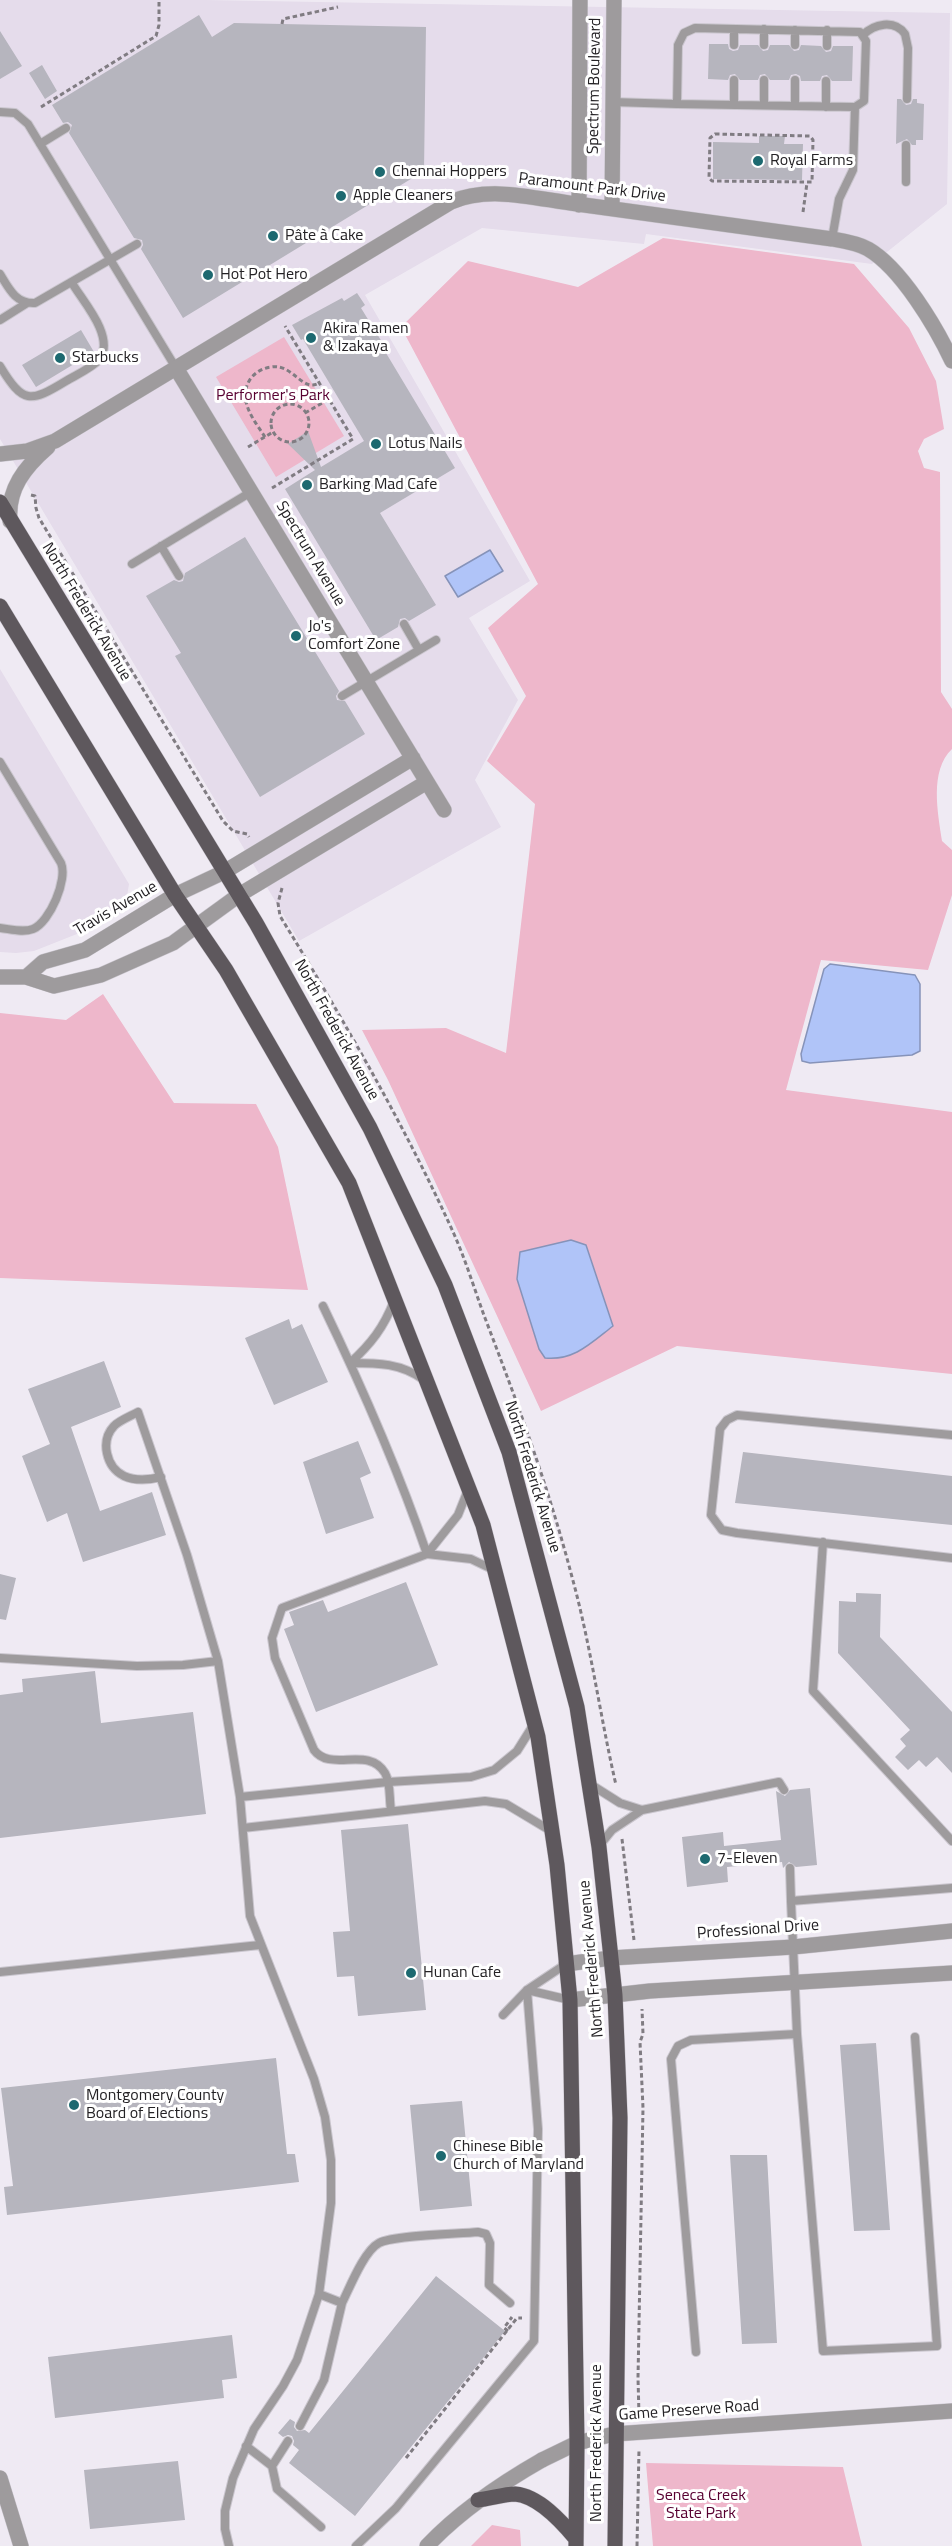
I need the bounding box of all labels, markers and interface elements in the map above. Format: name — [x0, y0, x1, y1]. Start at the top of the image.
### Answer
street label: Spectrum Boulevard — [584, 18, 606, 154]
place label: Royal Farms — [770, 151, 853, 171]
marker: Royal Farms — [751, 154, 765, 168]
place label: Chennai Hoppers — [392, 162, 507, 182]
marker: Chennai Hoppers — [373, 165, 387, 179]
street label: Paramount Park Drive — [517, 169, 667, 207]
place label: Apple Cleaners — [353, 186, 453, 206]
marker: Apple Cleaners — [334, 189, 348, 203]
place label: Pâte à Cake — [285, 226, 363, 246]
marker: Pâte à Cake — [266, 229, 280, 243]
place label: Hot Pot Hero — [220, 265, 308, 285]
marker: Hot Pot Hero — [201, 268, 215, 282]
place label: Akira Ramen & Izakaya — [323, 319, 409, 357]
marker: Akira Ramen & Izakaya — [304, 331, 318, 345]
place label: Starbucks — [72, 348, 139, 368]
marker: Starbucks — [53, 351, 67, 365]
park label: Performer's Park — [216, 386, 330, 406]
place label: Lotus Nails — [388, 434, 463, 454]
marker: Lotus Nails — [369, 437, 383, 451]
place label: Barking Mad Cafe — [319, 475, 437, 495]
marker: Barking Mad Cafe — [300, 478, 314, 492]
street label: Spectrum Avenue — [271, 498, 349, 610]
street label: North Frederick Avenue — [37, 539, 135, 685]
place label: Jo's Comfort Zone — [308, 617, 400, 655]
marker: Jo's Comfort Zone — [289, 629, 303, 643]
street label: Travis Avenue — [71, 878, 161, 940]
street label: North Frederick Avenue — [289, 956, 383, 1104]
street label: North Frederick Avenue — [500, 1399, 564, 1555]
place label: 7-Eleven — [717, 1849, 778, 1869]
marker: 7-Eleven — [698, 1852, 712, 1866]
street label: North Frederick Avenue — [576, 1880, 608, 2038]
street label: Professional Drive — [696, 1916, 820, 1944]
place label: Hunan Cafe — [423, 1963, 501, 1983]
marker: Hunan Cafe — [404, 1966, 418, 1980]
place label: Montgomery County Board of Elections — [86, 2086, 224, 2124]
marker: Montgomery County Board of Elections — [67, 2098, 81, 2112]
place label: Chinese Bible Church of Maryland — [453, 2137, 584, 2175]
marker: Chinese Bible Church of Maryland — [434, 2149, 448, 2163]
street label: North Frederick Avenue — [587, 2364, 607, 2522]
street label: Game Preserve Road — [618, 2397, 760, 2425]
park label: Seneca Creek State Park — [656, 2486, 746, 2524]

